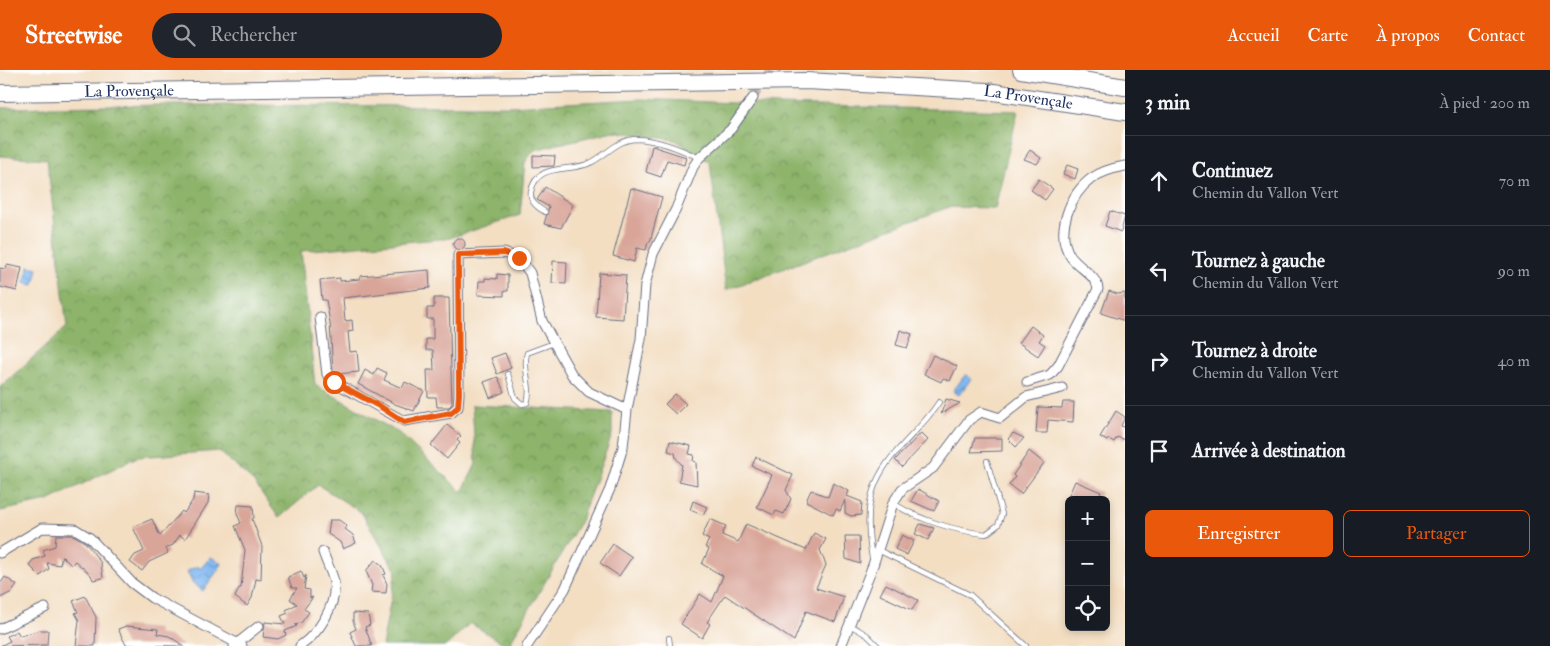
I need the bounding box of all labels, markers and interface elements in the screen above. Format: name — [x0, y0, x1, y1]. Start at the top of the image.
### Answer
search box — [152, 13, 502, 58]
text: Streetwise — [25, 20, 122, 51]
icon: search — [170, 21, 198, 49]
text: Rechercher — [210, 23, 297, 47]
text: Accueil — [1227, 24, 1280, 47]
text: Carte — [1308, 24, 1348, 47]
text: À propos — [1376, 24, 1440, 47]
text: Contact — [1468, 24, 1525, 47]
street label: La Provençale — [84, 80, 174, 102]
street label: La Provençale — [982, 81, 1074, 114]
text: 3 min — [1145, 89, 1190, 116]
text: À pied · 200 m — [1440, 93, 1530, 113]
text: Continuez — [1192, 159, 1273, 183]
icon: ahead — [1145, 167, 1173, 195]
text: 70 m — [1499, 171, 1530, 191]
text: Chemin du Vallon Vert — [1192, 183, 1338, 203]
route end — [508, 247, 531, 270]
text: Tournez à gauche — [1192, 249, 1325, 273]
icon: left — [1145, 257, 1173, 285]
text: 90 m — [1498, 261, 1530, 281]
text: Chemin du Vallon Vert — [1192, 273, 1338, 293]
text: Tournez à droite — [1192, 339, 1317, 363]
icon: right — [1145, 347, 1173, 375]
text: 40 m — [1497, 351, 1530, 371]
text: Chemin du Vallon Vert — [1192, 363, 1338, 383]
route start — [323, 371, 346, 394]
icon: arrive — [1145, 437, 1173, 465]
text: Arrivée à destination — [1192, 439, 1346, 463]
map controls — [1065, 496, 1110, 631]
button: + — [1065, 496, 1110, 541]
button: Enregistrer — [1145, 510, 1333, 557]
button: Partager — [1343, 510, 1530, 557]
button: − — [1065, 541, 1110, 586]
button: locate — [1065, 586, 1110, 631]

